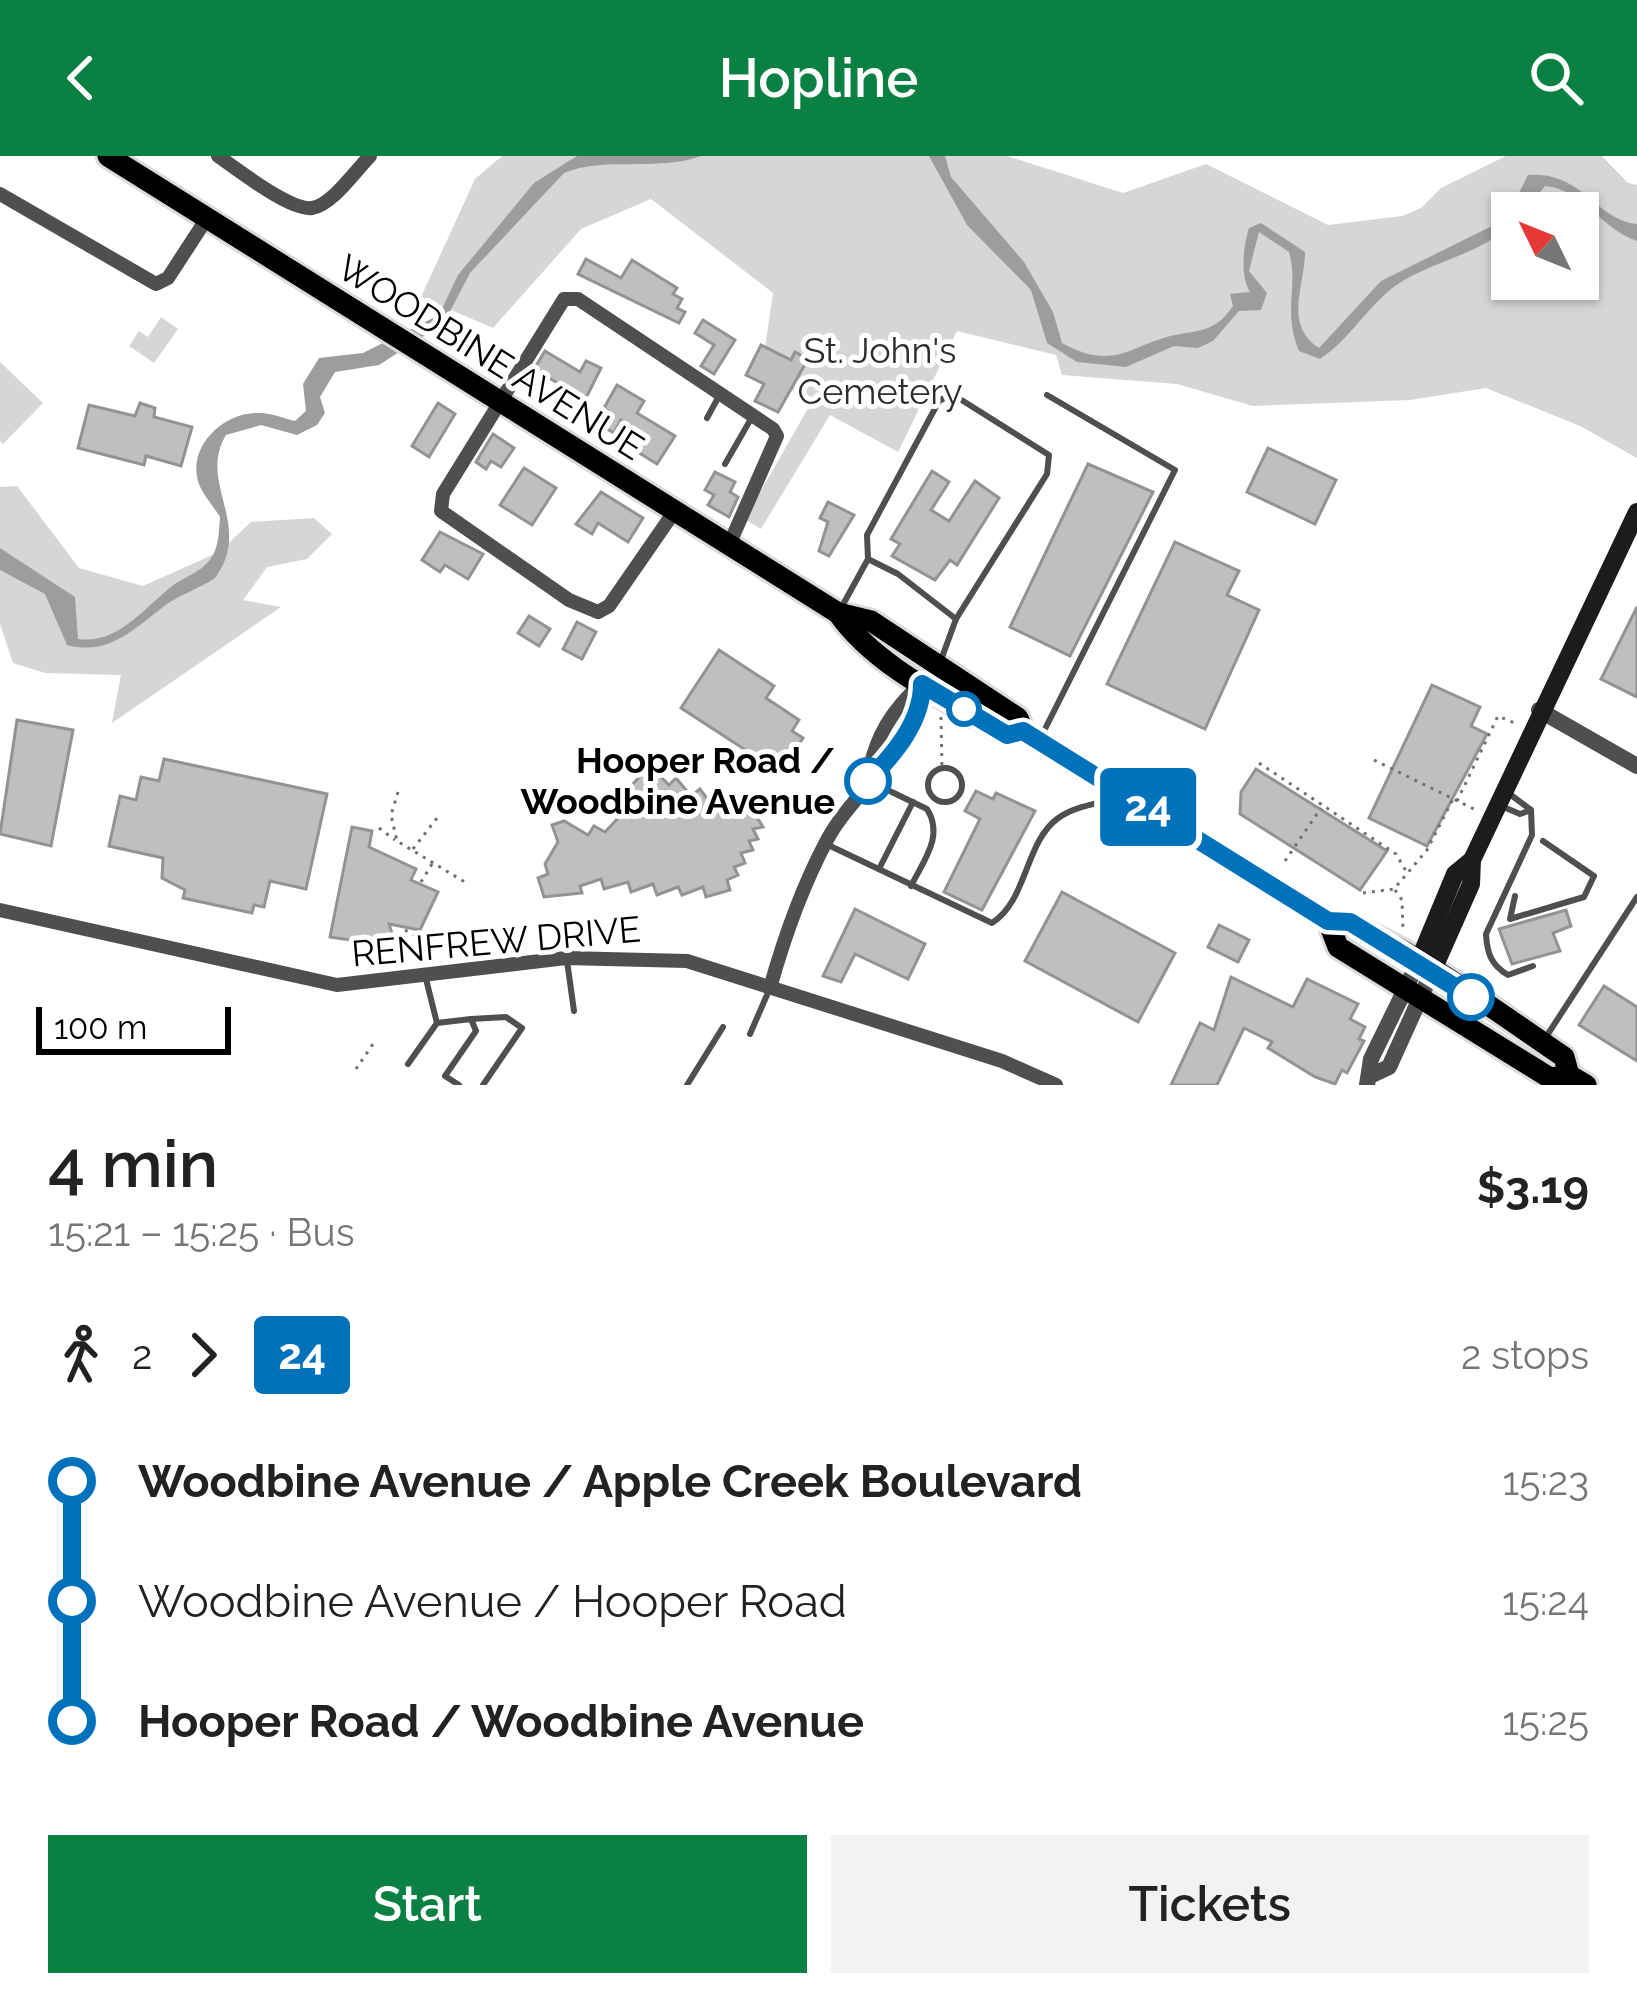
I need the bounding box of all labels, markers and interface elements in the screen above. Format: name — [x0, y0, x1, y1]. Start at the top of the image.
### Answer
icon: back — [48, 45, 114, 111]
icon: search — [1523, 45, 1589, 111]
text: Hopline — [719, 46, 918, 110]
north arrow — [1491, 192, 1599, 300]
map controls — [1491, 192, 1599, 300]
street label: WOODBINE AVENUE — [330, 246, 652, 468]
park label: St. John's Cemetery — [798, 329, 962, 412]
unlabelled marker — [948, 693, 980, 725]
place label: Hooper Road / Woodbine Avenue — [521, 739, 835, 822]
marker: Hooper Road / Woodbine Avenue — [846, 759, 890, 803]
line badge: 24 — [1094, 768, 1202, 846]
text: 24 — [1124, 782, 1172, 831]
street label: RENFREW DRIVE — [350, 907, 642, 975]
unlabelled marker — [1449, 975, 1493, 1019]
scale bar — [36, 1001, 231, 1054]
text: 100 m — [54, 1008, 147, 1047]
text: 4 min — [48, 1125, 218, 1202]
text: $3.19 — [1477, 1161, 1589, 1214]
text: 15:21 – 15:25 · Bus — [48, 1209, 355, 1255]
icon: walk — [48, 1322, 114, 1388]
icon: forward — [170, 1322, 236, 1388]
text: 24 — [278, 1330, 326, 1379]
text: 2 — [132, 1332, 152, 1378]
text: 2 stops — [1461, 1332, 1589, 1378]
text: Woodbine Avenue / Apple Creek Boulevard — [138, 1455, 1082, 1508]
text: 15:23 — [1503, 1458, 1589, 1504]
text: Woodbine Avenue / Hooper Road — [138, 1575, 847, 1628]
text: 15:24 — [1502, 1578, 1589, 1624]
text: Hooper Road / Woodbine Avenue — [138, 1695, 864, 1748]
text: 15:25 — [1502, 1698, 1589, 1744]
button: Start — [48, 1835, 807, 1973]
button: Tickets — [831, 1835, 1589, 1973]

